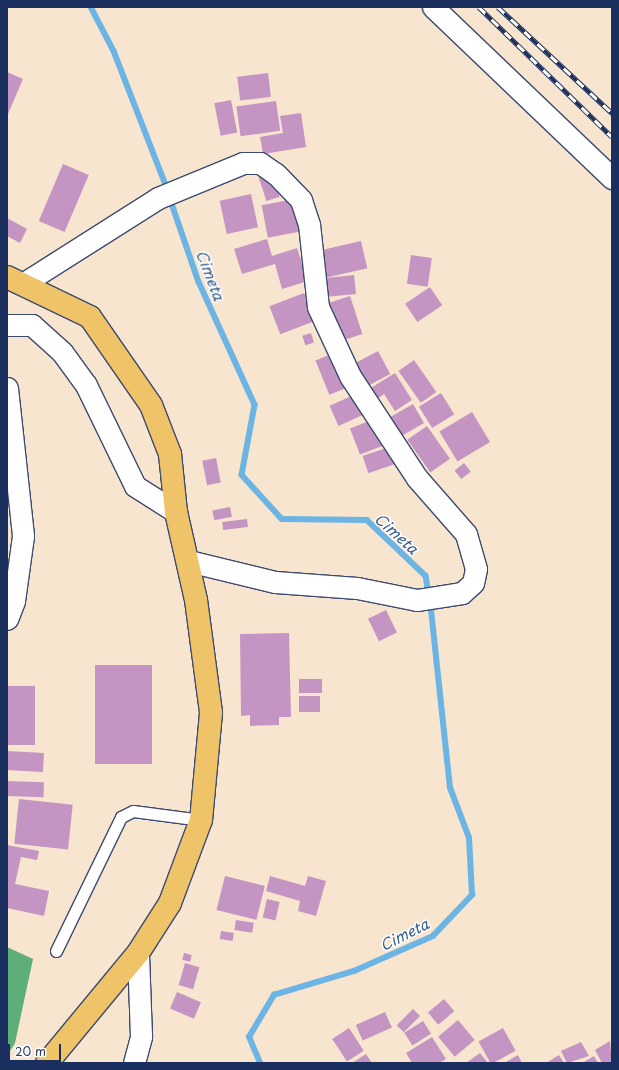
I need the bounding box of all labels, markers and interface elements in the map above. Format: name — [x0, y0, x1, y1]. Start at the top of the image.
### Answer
water label: Cimeta — [193, 247, 229, 303]
water label: Cimeta — [371, 509, 423, 557]
water label: Cimeta — [376, 914, 432, 954]
scale bar — [10, 1036, 63, 1062]
text: 20 m — [15, 1042, 46, 1060]

